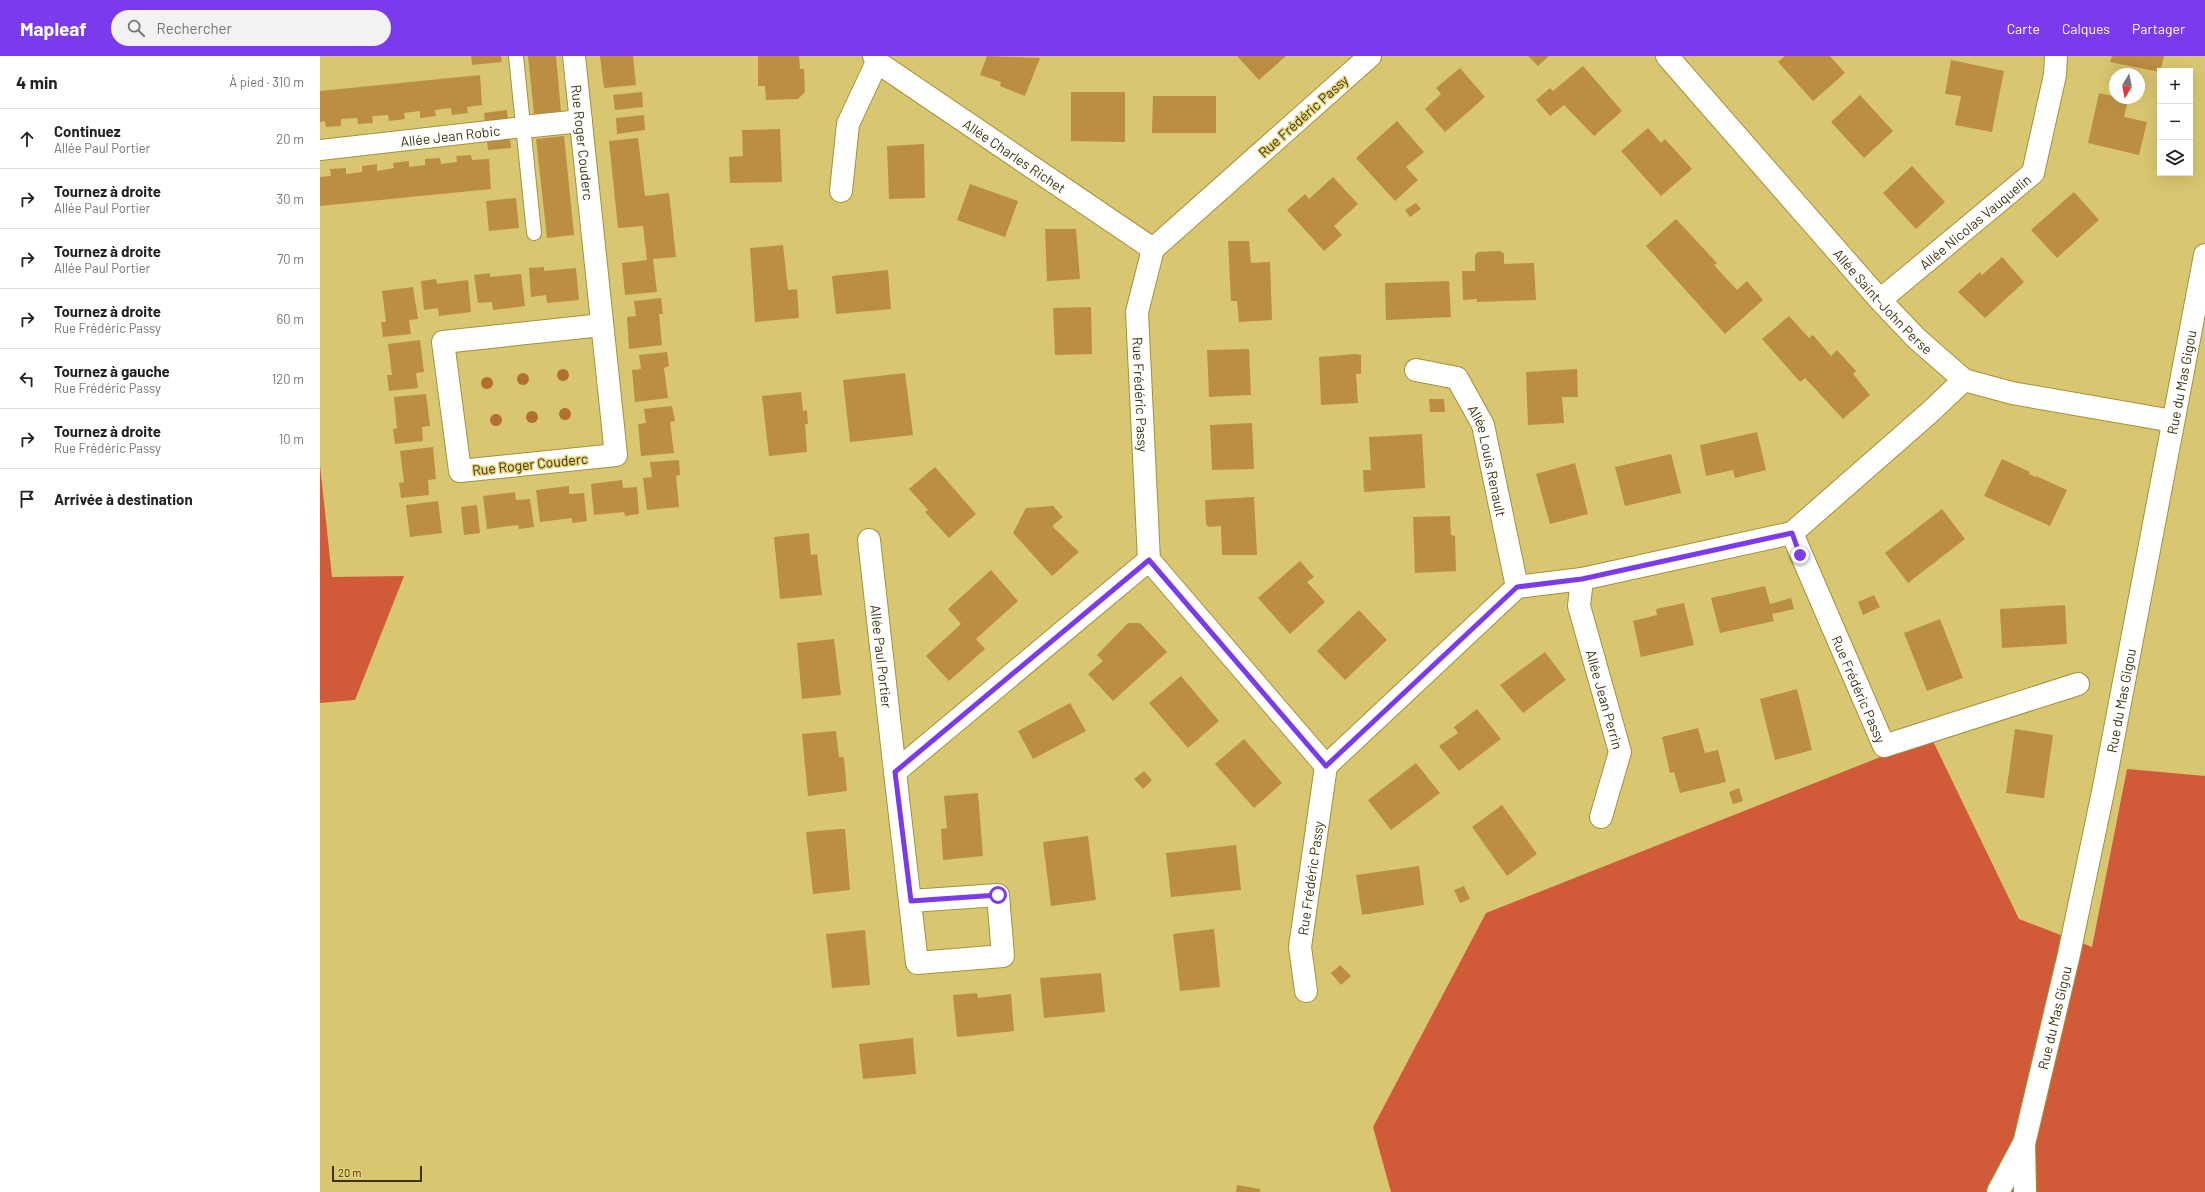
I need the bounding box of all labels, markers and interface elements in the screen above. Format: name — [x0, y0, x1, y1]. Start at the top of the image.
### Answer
search box — [111, 10, 391, 46]
text: Mapleaf — [20, 17, 87, 40]
icon: search — [125, 17, 147, 39]
text: Rechercher — [157, 19, 232, 37]
text: Carte — [2007, 20, 2040, 37]
text: Calques — [2062, 20, 2110, 37]
text: Partager — [2132, 20, 2185, 37]
north arrow — [2109, 68, 2145, 104]
map controls — [2157, 68, 2193, 176]
button: + — [2157, 68, 2193, 104]
street label: Rue Frédéric Passy — [1255, 71, 1352, 161]
text: 4 min — [16, 72, 58, 92]
text: À pied · 310 m — [229, 74, 304, 90]
street label: Rue Roger Couderc — [569, 84, 598, 201]
button: − — [2157, 104, 2193, 140]
street label: Allée Charles Richet — [960, 114, 1069, 196]
street label: Allée Jean Robic — [399, 121, 501, 149]
text: Continuez — [54, 122, 121, 140]
icon: ahead — [16, 128, 38, 150]
text: 20 m — [276, 131, 304, 147]
text: Allée Paul Portier — [54, 140, 150, 156]
button: layers — [2157, 140, 2193, 176]
street label: Allée Nicolas Vauquelin — [1915, 170, 2034, 273]
text: Tournez à droite — [54, 182, 161, 200]
icon: right — [16, 188, 38, 210]
text: 30 m — [277, 191, 304, 207]
text: Allée Paul Portier — [54, 200, 150, 216]
text: Tournez à droite — [54, 242, 161, 260]
street label: Allée Saint-John Perse — [1830, 245, 1936, 357]
icon: right — [16, 248, 38, 270]
text: 70 m — [277, 251, 304, 267]
text: Allée Paul Portier — [54, 260, 150, 276]
text: Tournez à droite — [54, 302, 161, 320]
icon: right — [16, 308, 38, 330]
text: 60 m — [277, 311, 304, 327]
text: Rue Frédéric Passy — [54, 320, 161, 336]
street label: Rue du Mas Gigou — [2163, 329, 2199, 436]
street label: Rue Frédéric Passy — [1130, 337, 1152, 453]
text: Tournez à gauche — [54, 362, 170, 380]
icon: left — [16, 368, 38, 390]
text: 120 m — [272, 371, 304, 387]
text: Rue Frédéric Passy — [54, 380, 161, 396]
street label: Allée Louis Renault — [1465, 401, 1510, 518]
text: Tournez à droite — [54, 422, 161, 440]
icon: right — [16, 428, 38, 450]
text: 10 m — [279, 431, 304, 447]
text: Rue Frédéric Passy — [54, 440, 161, 456]
street label: Rue Roger Couderc — [471, 449, 589, 479]
icon: arrive — [16, 488, 38, 510]
text: Arrivée à destination — [54, 490, 193, 508]
route end — [1791, 546, 1809, 564]
street label: Allée Paul Portier — [868, 604, 896, 709]
street label: Rue Frédéric Passy — [1829, 633, 1890, 746]
street label: Rue du Mas Gigou — [2102, 647, 2139, 754]
street label: Allée Jean Perrin — [1583, 648, 1627, 751]
street label: Rue Frédéric Passy — [1293, 819, 1327, 936]
route start — [989, 886, 1007, 904]
street label: Rue du Mas Gigou — [2033, 964, 2074, 1071]
scale bar — [332, 1164, 422, 1183]
text: 20 m — [338, 1166, 361, 1179]

